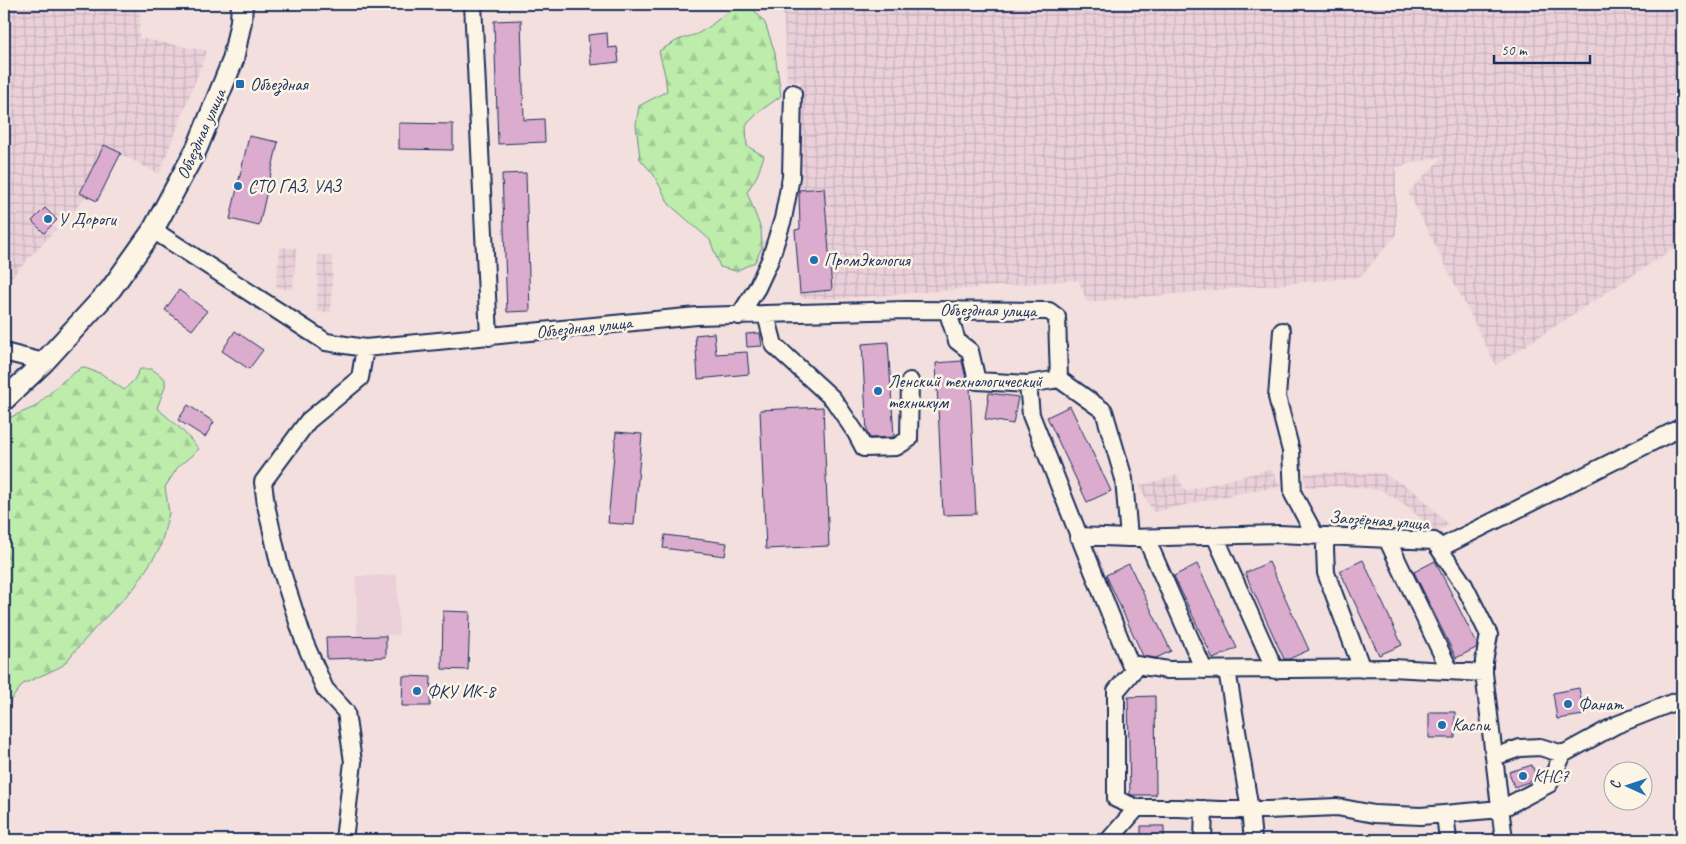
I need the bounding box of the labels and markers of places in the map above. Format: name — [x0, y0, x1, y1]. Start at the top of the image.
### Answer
place label: Объездная — [250, 73, 309, 96]
marker: Объездная — [234, 78, 246, 90]
place label: СТО ГАЗ, УАЗ — [248, 175, 342, 197]
marker: СТО ГАЗ, УАЗ — [232, 180, 244, 192]
place label: У Дороги — [58, 208, 117, 230]
marker: У Дороги — [42, 213, 54, 225]
place label: ПромЭкология — [824, 249, 911, 271]
marker: ПромЭкология — [808, 254, 820, 266]
place label: Ленский технологический техникум — [888, 370, 1043, 413]
marker: Ленский технологический техникум — [872, 385, 884, 397]
place label: ФКУ ИК-8 — [427, 680, 497, 702]
marker: ФКУ ИК-8 — [411, 685, 423, 697]
place label: Фанат — [1578, 693, 1624, 715]
marker: Фанат — [1562, 698, 1574, 710]
place label: Каспи — [1452, 714, 1491, 736]
marker: Каспи — [1436, 719, 1448, 731]
place label: КНС7 — [1533, 765, 1570, 787]
marker: КНС7 — [1517, 770, 1529, 782]

